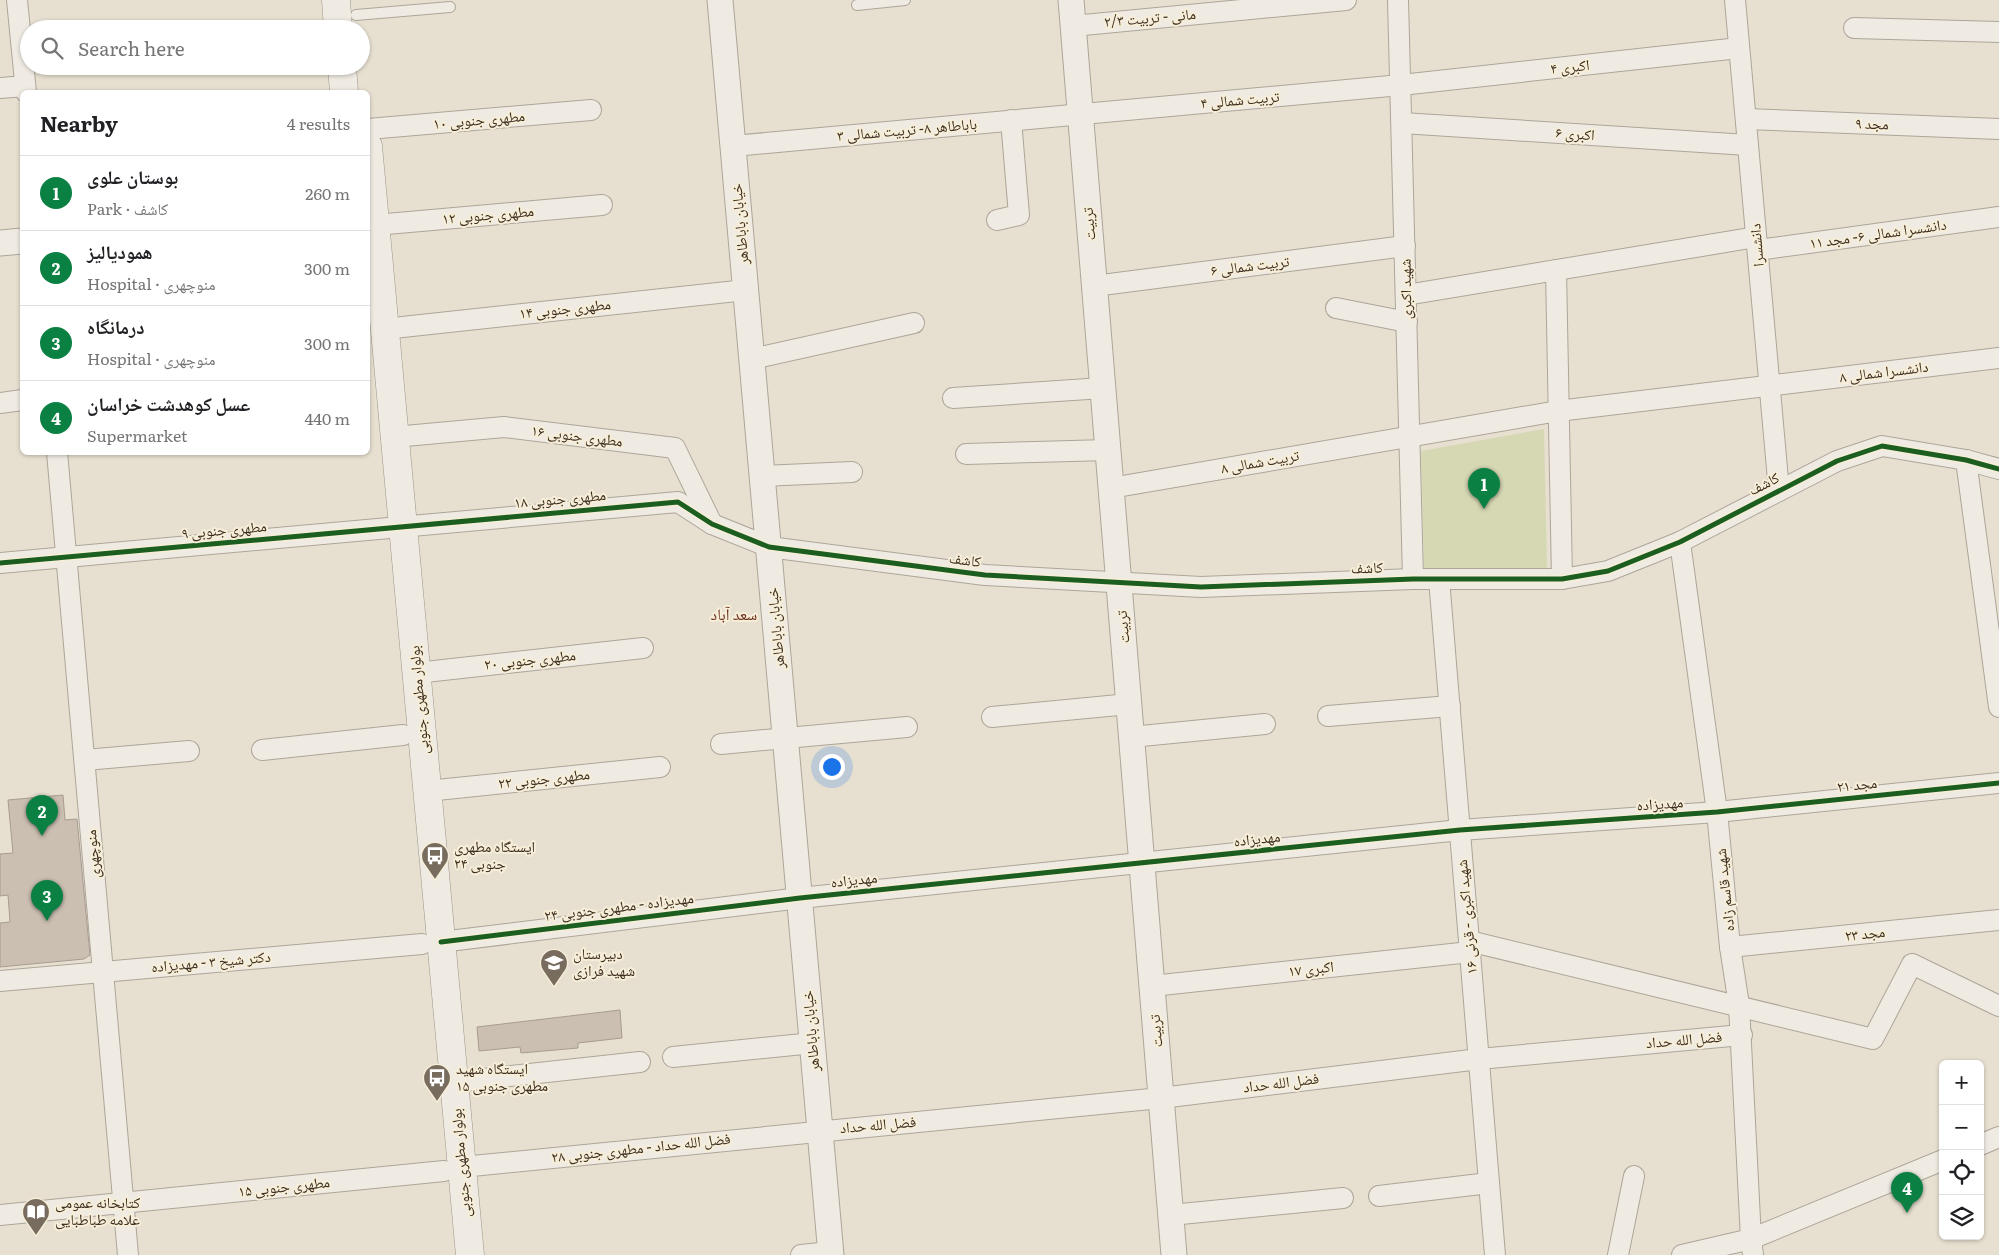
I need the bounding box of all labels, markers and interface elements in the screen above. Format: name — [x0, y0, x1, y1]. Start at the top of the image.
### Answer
street label: مانی - تربیت ۲/۳ — [1103, 1, 1197, 32]
search box — [20, 20, 370, 75]
icon: search — [38, 34, 66, 62]
text: Search here — [78, 34, 185, 62]
street label: اکبری ۴ — [1549, 52, 1591, 79]
street label: تربیت شمالی ۴ — [1199, 84, 1281, 113]
street label: مطهری جنوبی ۱۰ — [432, 103, 526, 134]
text: Nearby — [40, 107, 118, 138]
street label: مجد ۹ — [1855, 110, 1889, 135]
text: 4 results — [287, 111, 350, 135]
street label: باباطاهر ۸- تربیت شمالی ۳ — [836, 111, 978, 146]
street label: اکبری ۶ — [1555, 120, 1595, 145]
text: بوستان علوی — [87, 162, 178, 190]
text: 1 — [53, 181, 59, 205]
text: 260 m — [305, 181, 350, 205]
street label: خیابان باباطاهر — [723, 182, 754, 267]
text: Park · کاشف — [87, 196, 168, 220]
street label: مطهری جنوبی ۱۲ — [441, 198, 535, 229]
street label: تربیت — [1075, 206, 1100, 242]
street label: دانشسرا شمالی ۶- مجد ۱۱ — [1808, 212, 1948, 254]
street label: دانشسرا — [1742, 222, 1769, 268]
text: همودیالیز — [87, 237, 153, 265]
street label: تربیت شمالی ۶ — [1209, 248, 1291, 281]
text: 2 — [52, 256, 60, 280]
text: 300 m — [304, 256, 350, 280]
street label: شهید اکبری — [1392, 258, 1417, 320]
text: Hospital · منوچهری — [87, 271, 215, 295]
street label: مطهری جنوبی ۱۴ — [518, 291, 612, 324]
text: درمانگاه — [87, 312, 145, 340]
text: 3 — [52, 331, 60, 355]
text: 300 m — [304, 331, 350, 355]
text: Hospital · منوچهری — [87, 346, 215, 370]
street label: دانشسرا شمالی ۸ — [1838, 354, 1930, 387]
text: عسل كوهدشت خراسان — [87, 389, 250, 417]
text: 4 — [51, 406, 61, 430]
text: 440 m — [304, 406, 350, 430]
street label: مطهری جنوبی ۱۶ — [530, 417, 624, 452]
text: Supermarket — [87, 423, 187, 447]
street label: تربیت شمالی ۸ — [1219, 442, 1301, 479]
street label: کاشف — [1744, 465, 1783, 500]
pin: 1 — [1468, 468, 1500, 509]
street label: مطهری جنوبی ۱۸ — [513, 482, 607, 513]
street label: مطهری جنوبی ۹ — [180, 513, 268, 544]
street label: کاشف — [948, 545, 983, 572]
street label: کاشف — [1350, 554, 1383, 579]
street label: خیابان باباطاهر — [759, 586, 790, 671]
district label: سعد آباد — [711, 601, 757, 625]
street label: تربیت — [1109, 609, 1134, 645]
street label: مطهری جنوبی ۲۰ — [483, 642, 577, 675]
street label: بولوار مطهری جنوبی — [401, 645, 434, 756]
your location — [819, 754, 845, 780]
street label: مطهری جنوبی ۲۲ — [497, 761, 591, 794]
street label: مجد ۲۱ — [1836, 770, 1878, 797]
street label: مهدیزاده — [1636, 789, 1684, 816]
pin: 2 — [26, 795, 58, 836]
street label: مهدیزاده — [1232, 824, 1281, 851]
street label: منوچهری — [78, 829, 105, 879]
place label: ایستگاه مطهری جنوبی ۲۴ — [454, 834, 535, 874]
bus stop icon: ایستگاه مطهری جنوبی ۲۴ — [420, 841, 450, 880]
street label: شهید قاسم زاده — [1708, 847, 1739, 933]
street label: شهید اکبری - قرنی ۱۶ — [1449, 859, 1482, 976]
street label: مهدیزاده — [829, 865, 878, 892]
pin: 3 — [31, 880, 63, 921]
street label: مهدیزاده - مطهری جنوبی ۲۴ — [543, 885, 695, 926]
street label: مجد ۲۳ — [1844, 919, 1886, 946]
place label: دبیرستان شهید فرازی — [573, 941, 635, 981]
street label: دکتر شیخ ۳ - مهدیزاده — [150, 944, 272, 977]
school or university icon: دبیرستان شهید فرازی — [539, 948, 569, 987]
street label: اکبری ۱۷ — [1287, 954, 1335, 981]
street label: خیابان باباطاهر — [794, 989, 825, 1074]
street label: تربیت — [1142, 1013, 1167, 1049]
street label: فضل الله حداد — [1645, 1024, 1723, 1053]
place label: ایستگاه شهید مطهری جنوبی ۱۵ — [456, 1056, 548, 1096]
map controls — [1939, 1060, 1984, 1240]
button: + — [1939, 1060, 1984, 1105]
bus stop icon: ایستگاه شهید مطهری جنوبی ۱۵ — [422, 1063, 452, 1102]
street label: فضل الله حداد — [1241, 1065, 1320, 1098]
button: − — [1939, 1105, 1984, 1150]
street label: بولوار مطهری جنوبی — [443, 1108, 476, 1219]
street label: فضل الله حداد — [839, 1109, 917, 1138]
street label: فضل الله حداد - مطهری جنوبی ۲۸ — [550, 1126, 732, 1167]
button: locate — [1939, 1150, 1984, 1195]
street label: مطهری جنوبی ۱۵ — [237, 1169, 331, 1202]
pin: 4 — [1891, 1172, 1923, 1213]
place label: کتابخانه عمومی علامه طباطبایی — [55, 1190, 140, 1230]
button: layers — [1939, 1195, 1984, 1240]
library icon: کتابخانه عمومی علامه طباطبایی — [21, 1197, 51, 1236]

